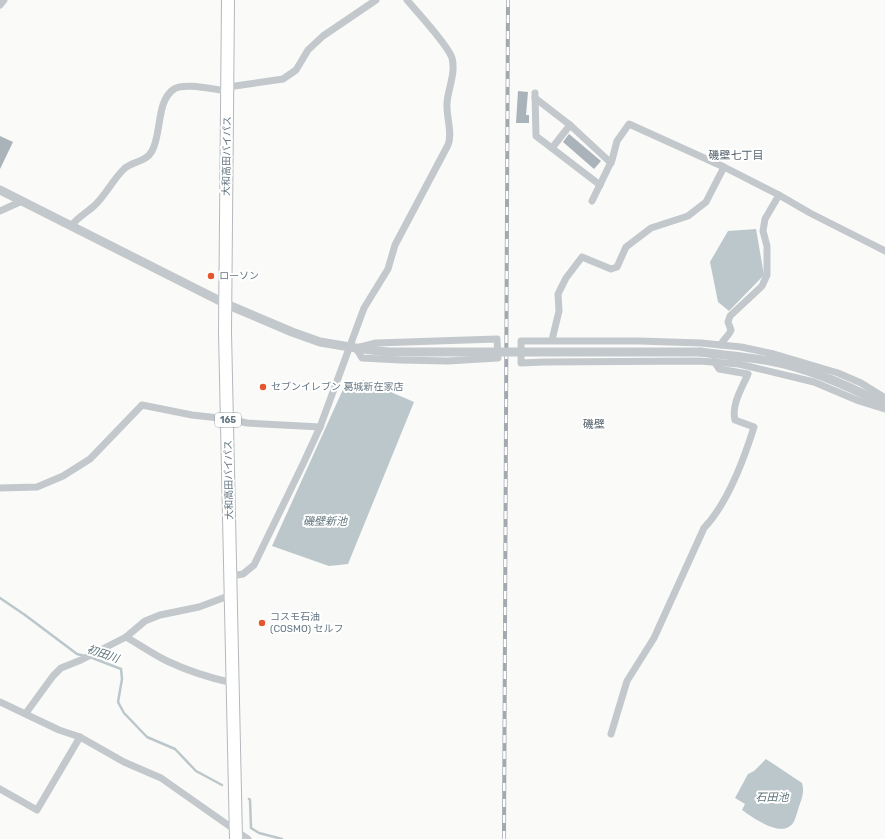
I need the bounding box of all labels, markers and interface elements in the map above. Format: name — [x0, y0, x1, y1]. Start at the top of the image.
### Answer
street label: 大和高田バイパス — [220, 116, 234, 196]
district label: 磯壁七丁目 — [709, 149, 764, 162]
place label: ローソン — [219, 270, 259, 282]
marker: ローソン — [206, 271, 216, 281]
place label: セブンイレブン 葛城新在家店 — [271, 381, 403, 393]
marker: セブンイレブン 葛城新在家店 — [258, 382, 268, 392]
road number: 165 — [215, 413, 241, 427]
district label: 磯壁 — [583, 418, 605, 431]
street label: 大和高田バイパス — [222, 440, 236, 520]
water label: 磯壁新池 — [303, 515, 348, 528]
place label: コスモ石油 (COSMO) セルフ — [270, 611, 344, 635]
marker: コスモ石油 (COSMO) セルフ — [257, 618, 267, 628]
water label: 初田川 — [85, 642, 122, 666]
water label: 石田池 — [756, 791, 789, 804]

